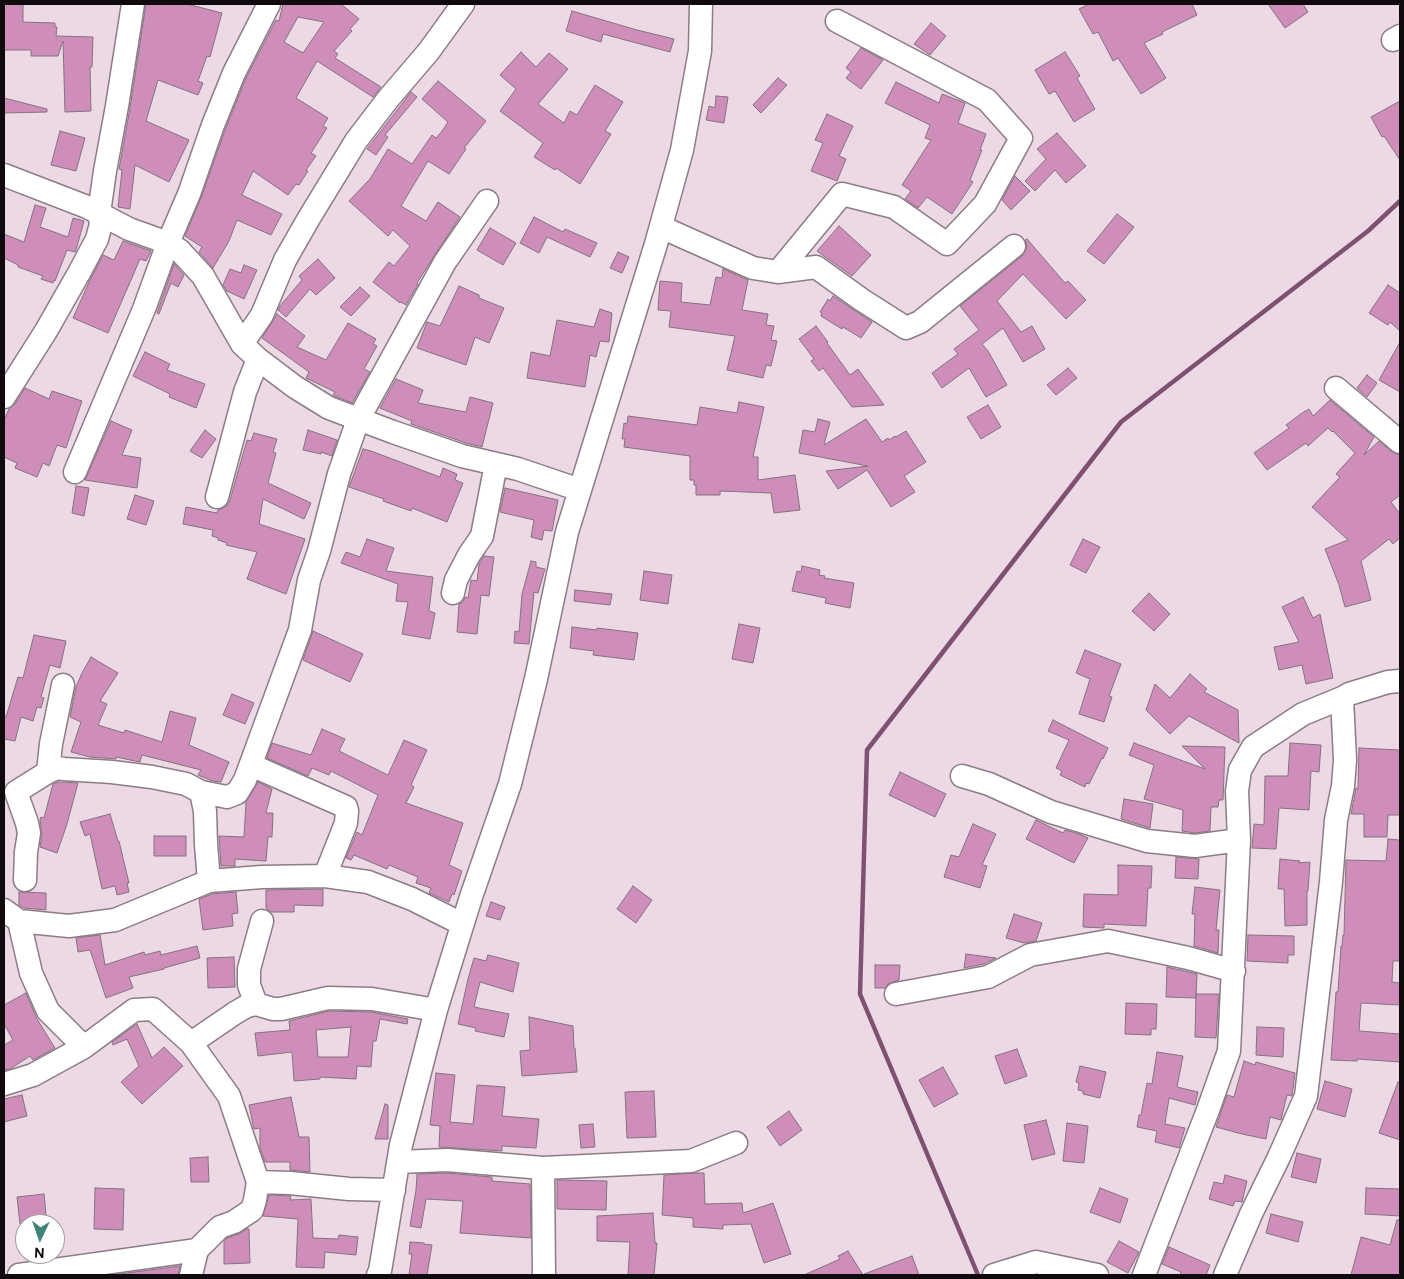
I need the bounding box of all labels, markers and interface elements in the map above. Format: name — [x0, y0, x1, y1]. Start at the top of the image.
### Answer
north arrow — [15, 1214, 65, 1264]
text: N — [34, 1244, 45, 1262]

